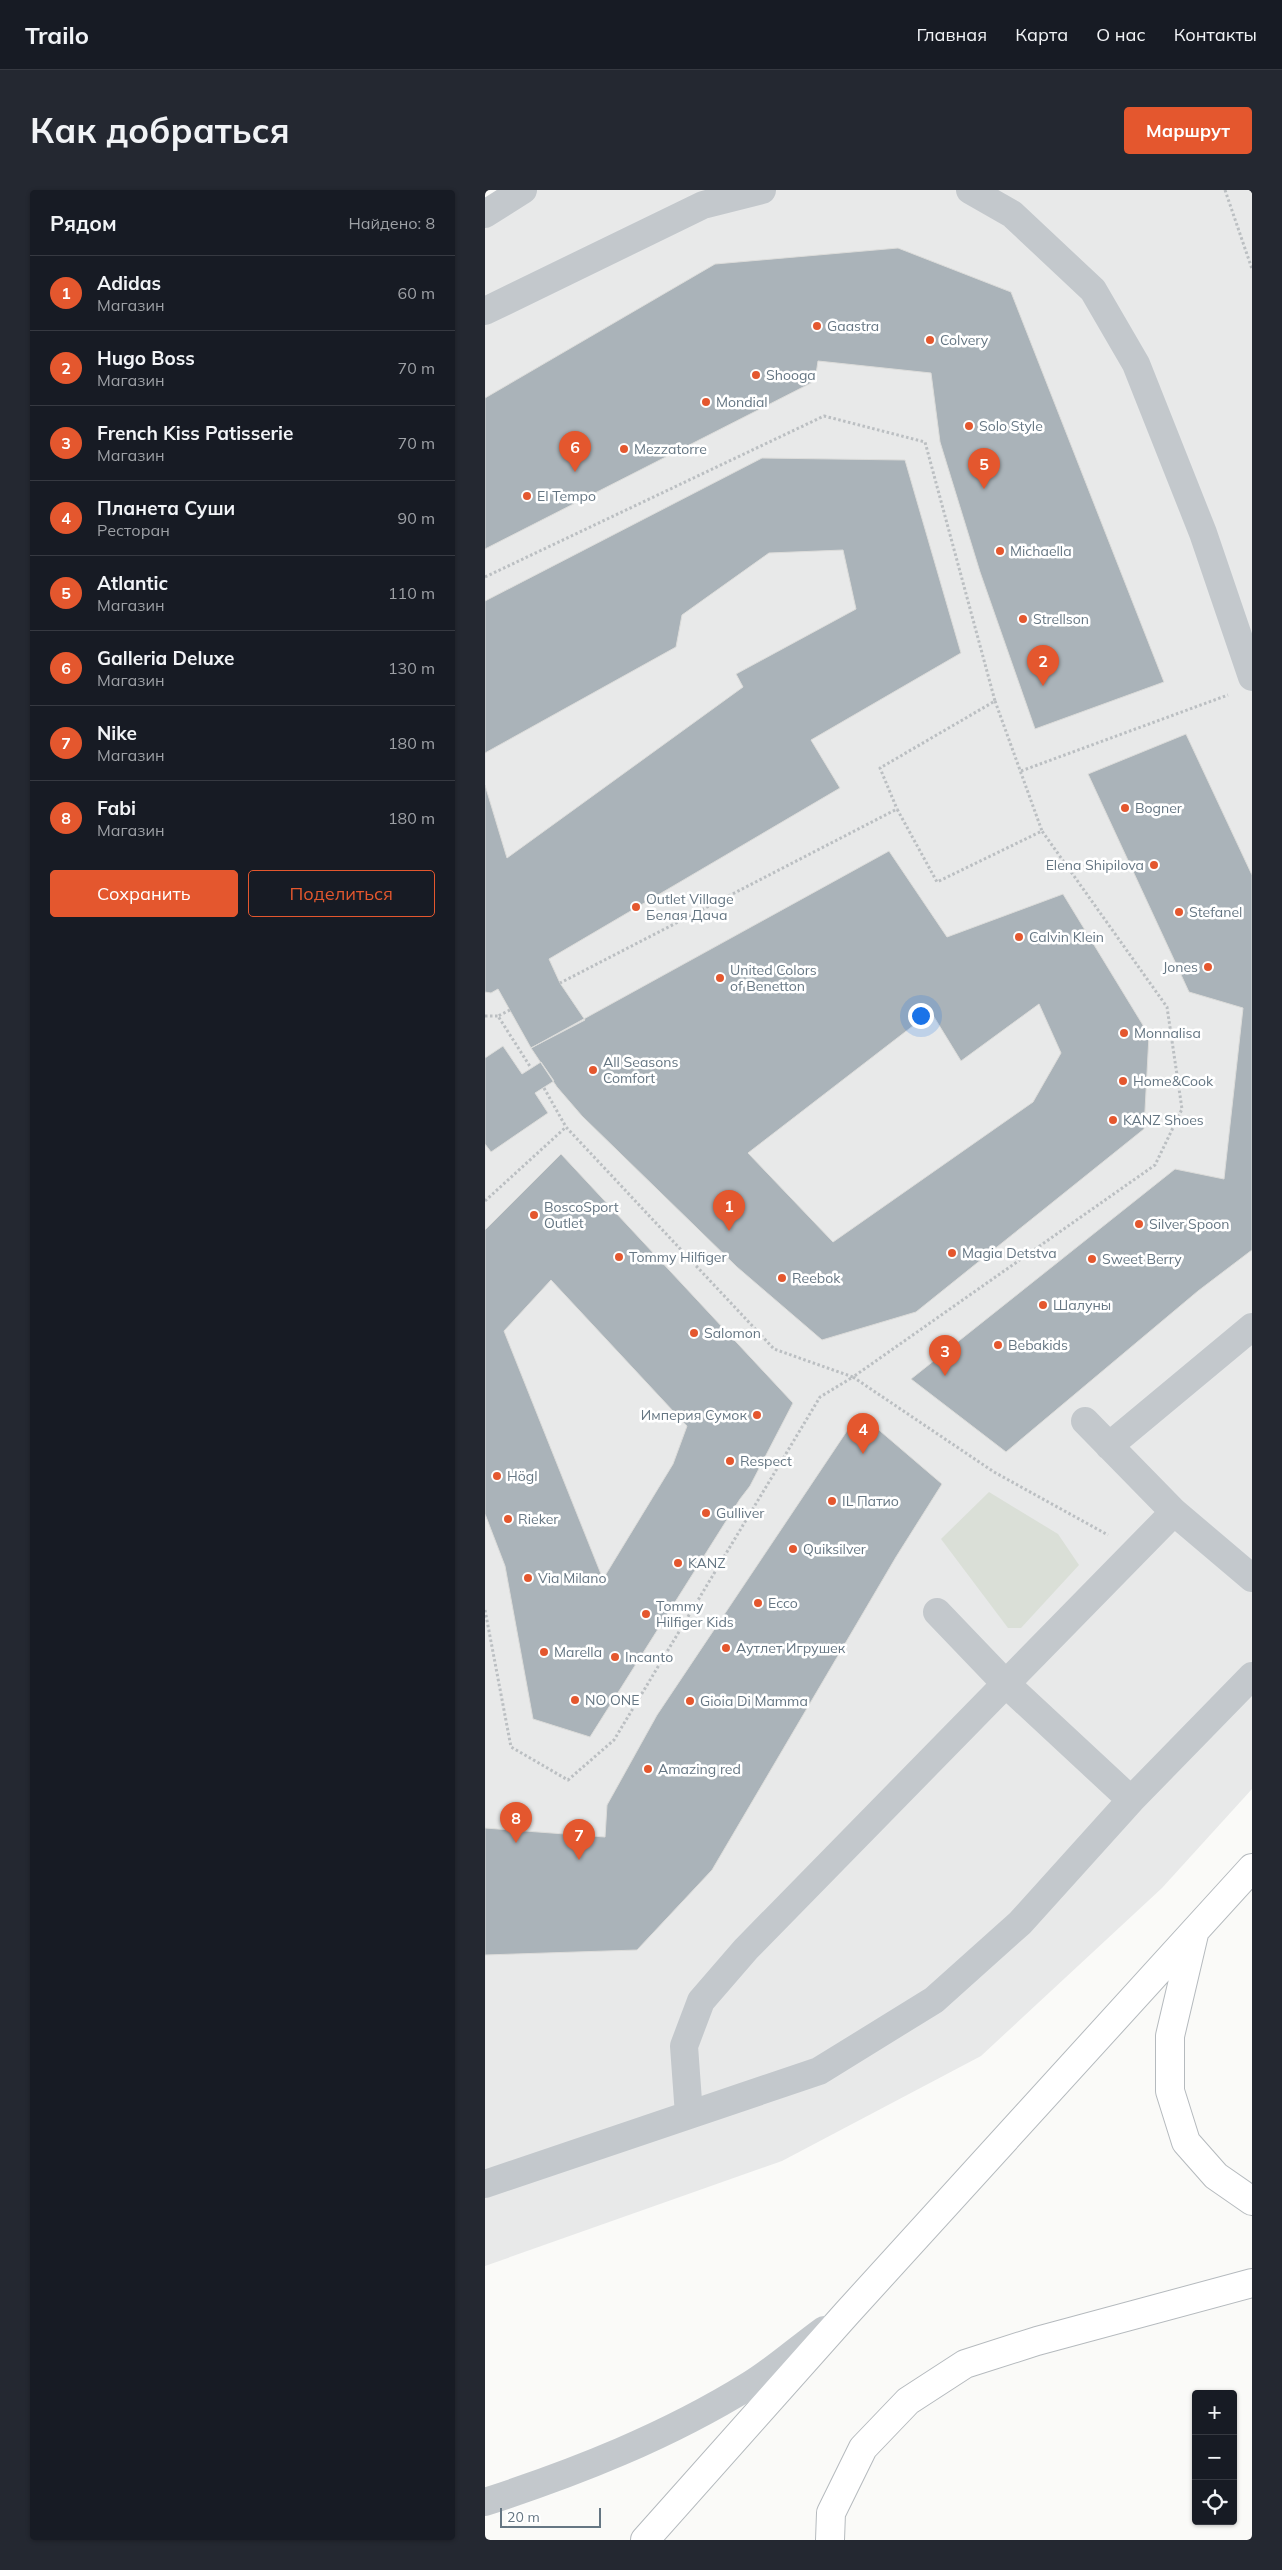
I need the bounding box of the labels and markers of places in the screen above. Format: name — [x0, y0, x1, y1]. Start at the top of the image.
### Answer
place label: Gaastra — [827, 317, 879, 335]
marker: Gaastra — [811, 320, 823, 332]
place label: Colvery — [940, 331, 989, 349]
marker: Colvery — [924, 334, 936, 346]
place label: Shooga — [766, 366, 816, 384]
marker: Shooga — [750, 369, 762, 381]
place label: Mondial — [716, 393, 768, 411]
marker: Mondial — [700, 396, 712, 408]
place label: Solo Style — [979, 417, 1043, 435]
marker: Solo Style — [963, 420, 975, 432]
pin: 6 — [559, 431, 591, 472]
place label: Mezzatorre — [634, 440, 707, 458]
marker: Mezzatorre — [618, 443, 630, 455]
pin: 5 — [968, 448, 1000, 489]
place label: El Tempo — [537, 487, 596, 505]
marker: El Tempo — [521, 490, 533, 502]
place label: Michaella — [1010, 542, 1072, 560]
marker: Michaella — [994, 545, 1006, 557]
place label: Strellson — [1033, 610, 1089, 628]
marker: Strellson — [1017, 613, 1029, 625]
pin: 2 — [1027, 645, 1059, 686]
place label: Bogner — [1135, 799, 1183, 817]
marker: Bogner — [1119, 802, 1131, 814]
place label: Elena Shipilova — [1046, 856, 1144, 874]
marker: Elena Shipilova — [1148, 859, 1160, 871]
place label: Outlet Village Белая Дача — [646, 890, 734, 924]
marker: Outlet Village Белая Дача — [630, 901, 642, 913]
place label: Stefanel — [1189, 903, 1242, 921]
marker: Stefanel — [1173, 906, 1185, 918]
place label: Calvin Klein — [1029, 928, 1104, 946]
marker: Calvin Klein — [1013, 931, 1025, 943]
place label: Jones — [1163, 958, 1198, 976]
place label: United Colors of Benetton — [730, 961, 817, 995]
marker: Jones — [1202, 961, 1214, 973]
marker: United Colors of Benetton — [714, 972, 726, 984]
place label: Monnalisa — [1134, 1024, 1201, 1042]
marker: Monnalisa — [1118, 1027, 1130, 1039]
place label: All Seasons Comfort — [603, 1053, 678, 1087]
marker: All Seasons Comfort — [587, 1064, 599, 1076]
place label: Home&Cook — [1133, 1072, 1214, 1090]
marker: Home&Cook — [1117, 1075, 1129, 1087]
place label: KANZ Shoes — [1123, 1111, 1204, 1129]
marker: KANZ Shoes — [1107, 1114, 1119, 1126]
pin: 1 — [713, 1190, 745, 1231]
place label: BoscoSport Outlet — [544, 1198, 619, 1232]
marker: BoscoSport Outlet — [528, 1209, 540, 1221]
place label: Silver Spoon — [1149, 1215, 1229, 1233]
marker: Silver Spoon — [1133, 1218, 1145, 1230]
place label: Magia Detstva — [962, 1244, 1057, 1262]
marker: Magia Detstva — [946, 1247, 958, 1259]
place label: Tommy Hilfiger — [629, 1248, 727, 1266]
place label: Sweet Berry — [1102, 1250, 1182, 1268]
marker: Tommy Hilfiger — [613, 1251, 625, 1263]
marker: Sweet Berry — [1086, 1253, 1098, 1265]
place label: Reebok — [792, 1269, 841, 1287]
marker: Reebok — [776, 1272, 788, 1284]
place label: Шалуны — [1053, 1296, 1111, 1314]
marker: Шалуны — [1037, 1299, 1049, 1311]
place label: Salomon — [704, 1324, 761, 1342]
marker: Salomon — [688, 1327, 700, 1339]
pin: 3 — [929, 1335, 961, 1376]
place label: Bebakids — [1008, 1336, 1068, 1354]
marker: Bebakids — [992, 1339, 1004, 1351]
place label: Империя Сумок — [641, 1406, 747, 1424]
marker: Империя Сумок — [751, 1409, 763, 1421]
pin: 4 — [847, 1413, 879, 1454]
place label: Respect — [740, 1452, 792, 1470]
marker: Respect — [724, 1455, 736, 1467]
place label: Högl — [507, 1467, 538, 1485]
marker: Högl — [491, 1470, 503, 1482]
place label: IL Патио — [842, 1492, 899, 1510]
marker: IL Патио — [826, 1495, 838, 1507]
place label: Gulliver — [716, 1504, 765, 1522]
marker: Gulliver — [700, 1507, 712, 1519]
place label: Rieker — [518, 1510, 559, 1528]
marker: Rieker — [502, 1513, 514, 1525]
place label: Quiksilver — [803, 1540, 867, 1558]
marker: Quiksilver — [787, 1543, 799, 1555]
place label: KANZ — [688, 1554, 726, 1572]
marker: KANZ — [672, 1557, 684, 1569]
place label: Via Milano — [538, 1569, 606, 1587]
marker: Via Milano — [522, 1572, 534, 1584]
place label: Ecco — [768, 1594, 798, 1612]
place label: Tommy Hilfiger Kids — [656, 1597, 734, 1631]
marker: Ecco — [752, 1597, 764, 1609]
marker: Tommy Hilfiger Kids — [640, 1608, 652, 1620]
place label: Аутлет Игрушек — [736, 1639, 846, 1657]
marker: Аутлет Игрушек — [720, 1642, 732, 1654]
place label: Marella — [554, 1643, 602, 1661]
marker: Marella — [538, 1646, 550, 1658]
place label: Incanto — [625, 1648, 673, 1666]
marker: Incanto — [609, 1651, 621, 1663]
place label: NO ONE — [585, 1691, 639, 1709]
place label: Gioia Di Mamma — [700, 1692, 808, 1710]
marker: NO ONE — [569, 1694, 581, 1706]
marker: Gioia Di Mamma — [684, 1695, 696, 1707]
place label: Amazing red — [658, 1760, 741, 1778]
marker: Amazing red — [642, 1763, 654, 1775]
pin: 8 — [500, 1802, 532, 1843]
pin: 7 — [563, 1819, 595, 1860]

